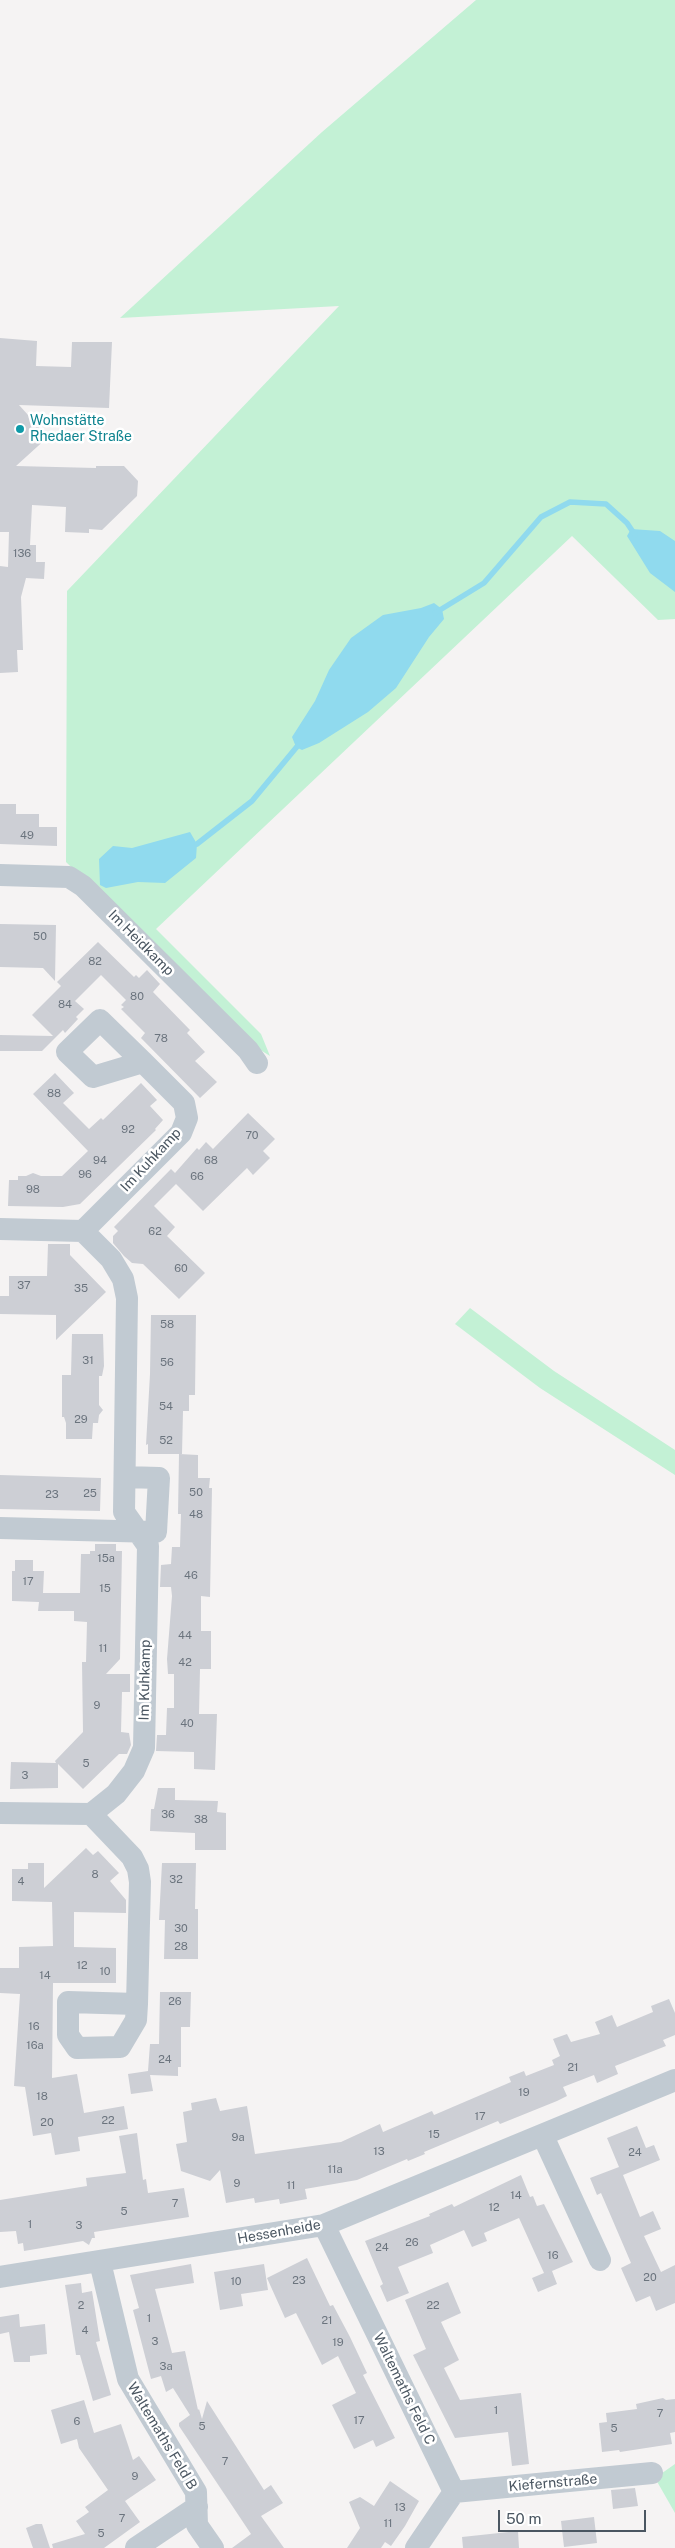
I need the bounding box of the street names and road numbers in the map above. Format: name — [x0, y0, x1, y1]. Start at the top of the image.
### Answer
street label: Im Heidkamp — [105, 907, 177, 979]
street label: Im Kuhkamp — [117, 1125, 185, 1195]
street label: Im Kuhkamp — [136, 1639, 154, 1721]
street label: Hessenheide — [236, 2216, 322, 2248]
street label: Waltemaths Feld C — [370, 2330, 438, 2448]
street label: Waltemaths Feld B — [123, 2379, 201, 2493]
street label: Kiefernstraße — [508, 2471, 598, 2495]

